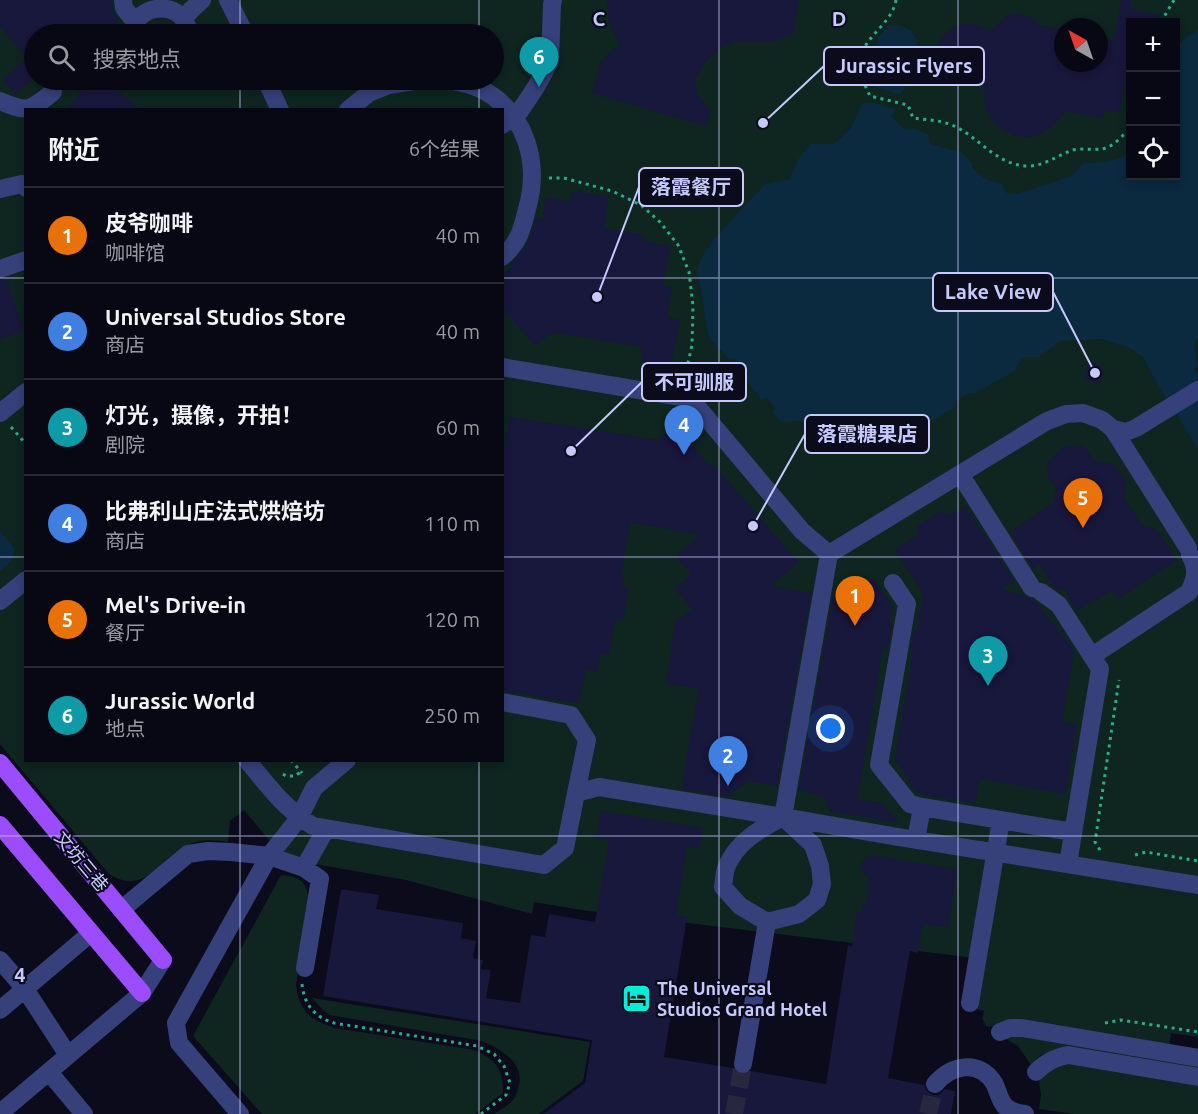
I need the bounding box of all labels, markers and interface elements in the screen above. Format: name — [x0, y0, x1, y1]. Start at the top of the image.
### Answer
text: C — [593, 7, 606, 30]
text: D — [832, 7, 846, 30]
north arrow — [1054, 18, 1108, 72]
map controls — [1126, 18, 1180, 180]
button: + — [1126, 18, 1180, 72]
search box — [24, 24, 504, 90]
pin: 6 — [520, 38, 558, 87]
icon: search — [45, 41, 78, 74]
text: 搜索地点 — [93, 46, 181, 71]
callout: Jurassic Flyers — [824, 47, 984, 85]
text: Jurassic Flyers — [836, 54, 972, 77]
button: − — [1126, 72, 1180, 126]
button: locate — [1126, 126, 1180, 180]
text: 附近 — [48, 135, 100, 164]
text: 6个结果 — [409, 137, 480, 160]
callout: 落霞餐厅 — [639, 168, 743, 206]
text: 落霞餐厅 — [651, 175, 731, 198]
text: 皮爷咖啡 — [105, 210, 193, 235]
text: 1 — [62, 224, 73, 247]
text: 40 m — [436, 224, 480, 247]
text: 咖啡馆 — [105, 241, 165, 264]
callout: Lake View — [933, 273, 1053, 311]
text: Lake View — [945, 280, 1041, 303]
text: Universal Studios Store — [105, 304, 346, 329]
text: 2 — [62, 320, 73, 343]
text: 40 m — [436, 320, 480, 343]
text: 商店 — [105, 333, 145, 356]
callout: 不可驯服 — [642, 363, 746, 401]
text: 不可驯服 — [654, 370, 734, 393]
text: 灯光，摄像，开拍！ — [105, 402, 303, 427]
pin: 4 — [664, 406, 704, 455]
callout: 落霞糖果店 — [805, 415, 929, 453]
text: 3 — [62, 416, 73, 439]
text: 60 m — [436, 416, 480, 439]
text: 落霞糖果店 — [817, 422, 917, 445]
text: 剧院 — [105, 433, 145, 456]
pin: 5 — [1064, 478, 1102, 528]
text: 比弗利山庄法式烘焙坊 — [105, 498, 325, 523]
text: 4 — [62, 512, 73, 535]
text: 110 m — [424, 512, 480, 535]
text: 商店 — [105, 529, 145, 552]
pin: 1 — [836, 576, 874, 626]
text: Mel's Drive-in — [105, 592, 246, 617]
text: 5 — [62, 608, 73, 631]
text: 120 m — [424, 608, 480, 631]
text: 餐厅 — [105, 621, 145, 644]
pin: 3 — [968, 636, 1008, 686]
text: Jurassic World — [105, 688, 255, 713]
text: 6 — [62, 704, 73, 727]
text: 250 m — [424, 704, 480, 727]
your location — [816, 714, 845, 743]
text: 地点 — [105, 717, 145, 740]
pin: 2 — [708, 736, 748, 786]
street label: 文坊三巷 — [51, 827, 113, 895]
text: 4 — [14, 963, 26, 986]
place label: The Universal Studios Grand Hotel — [657, 978, 828, 1019]
hotel icon: The Universal Studios Grand Hotel — [620, 982, 652, 1014]

